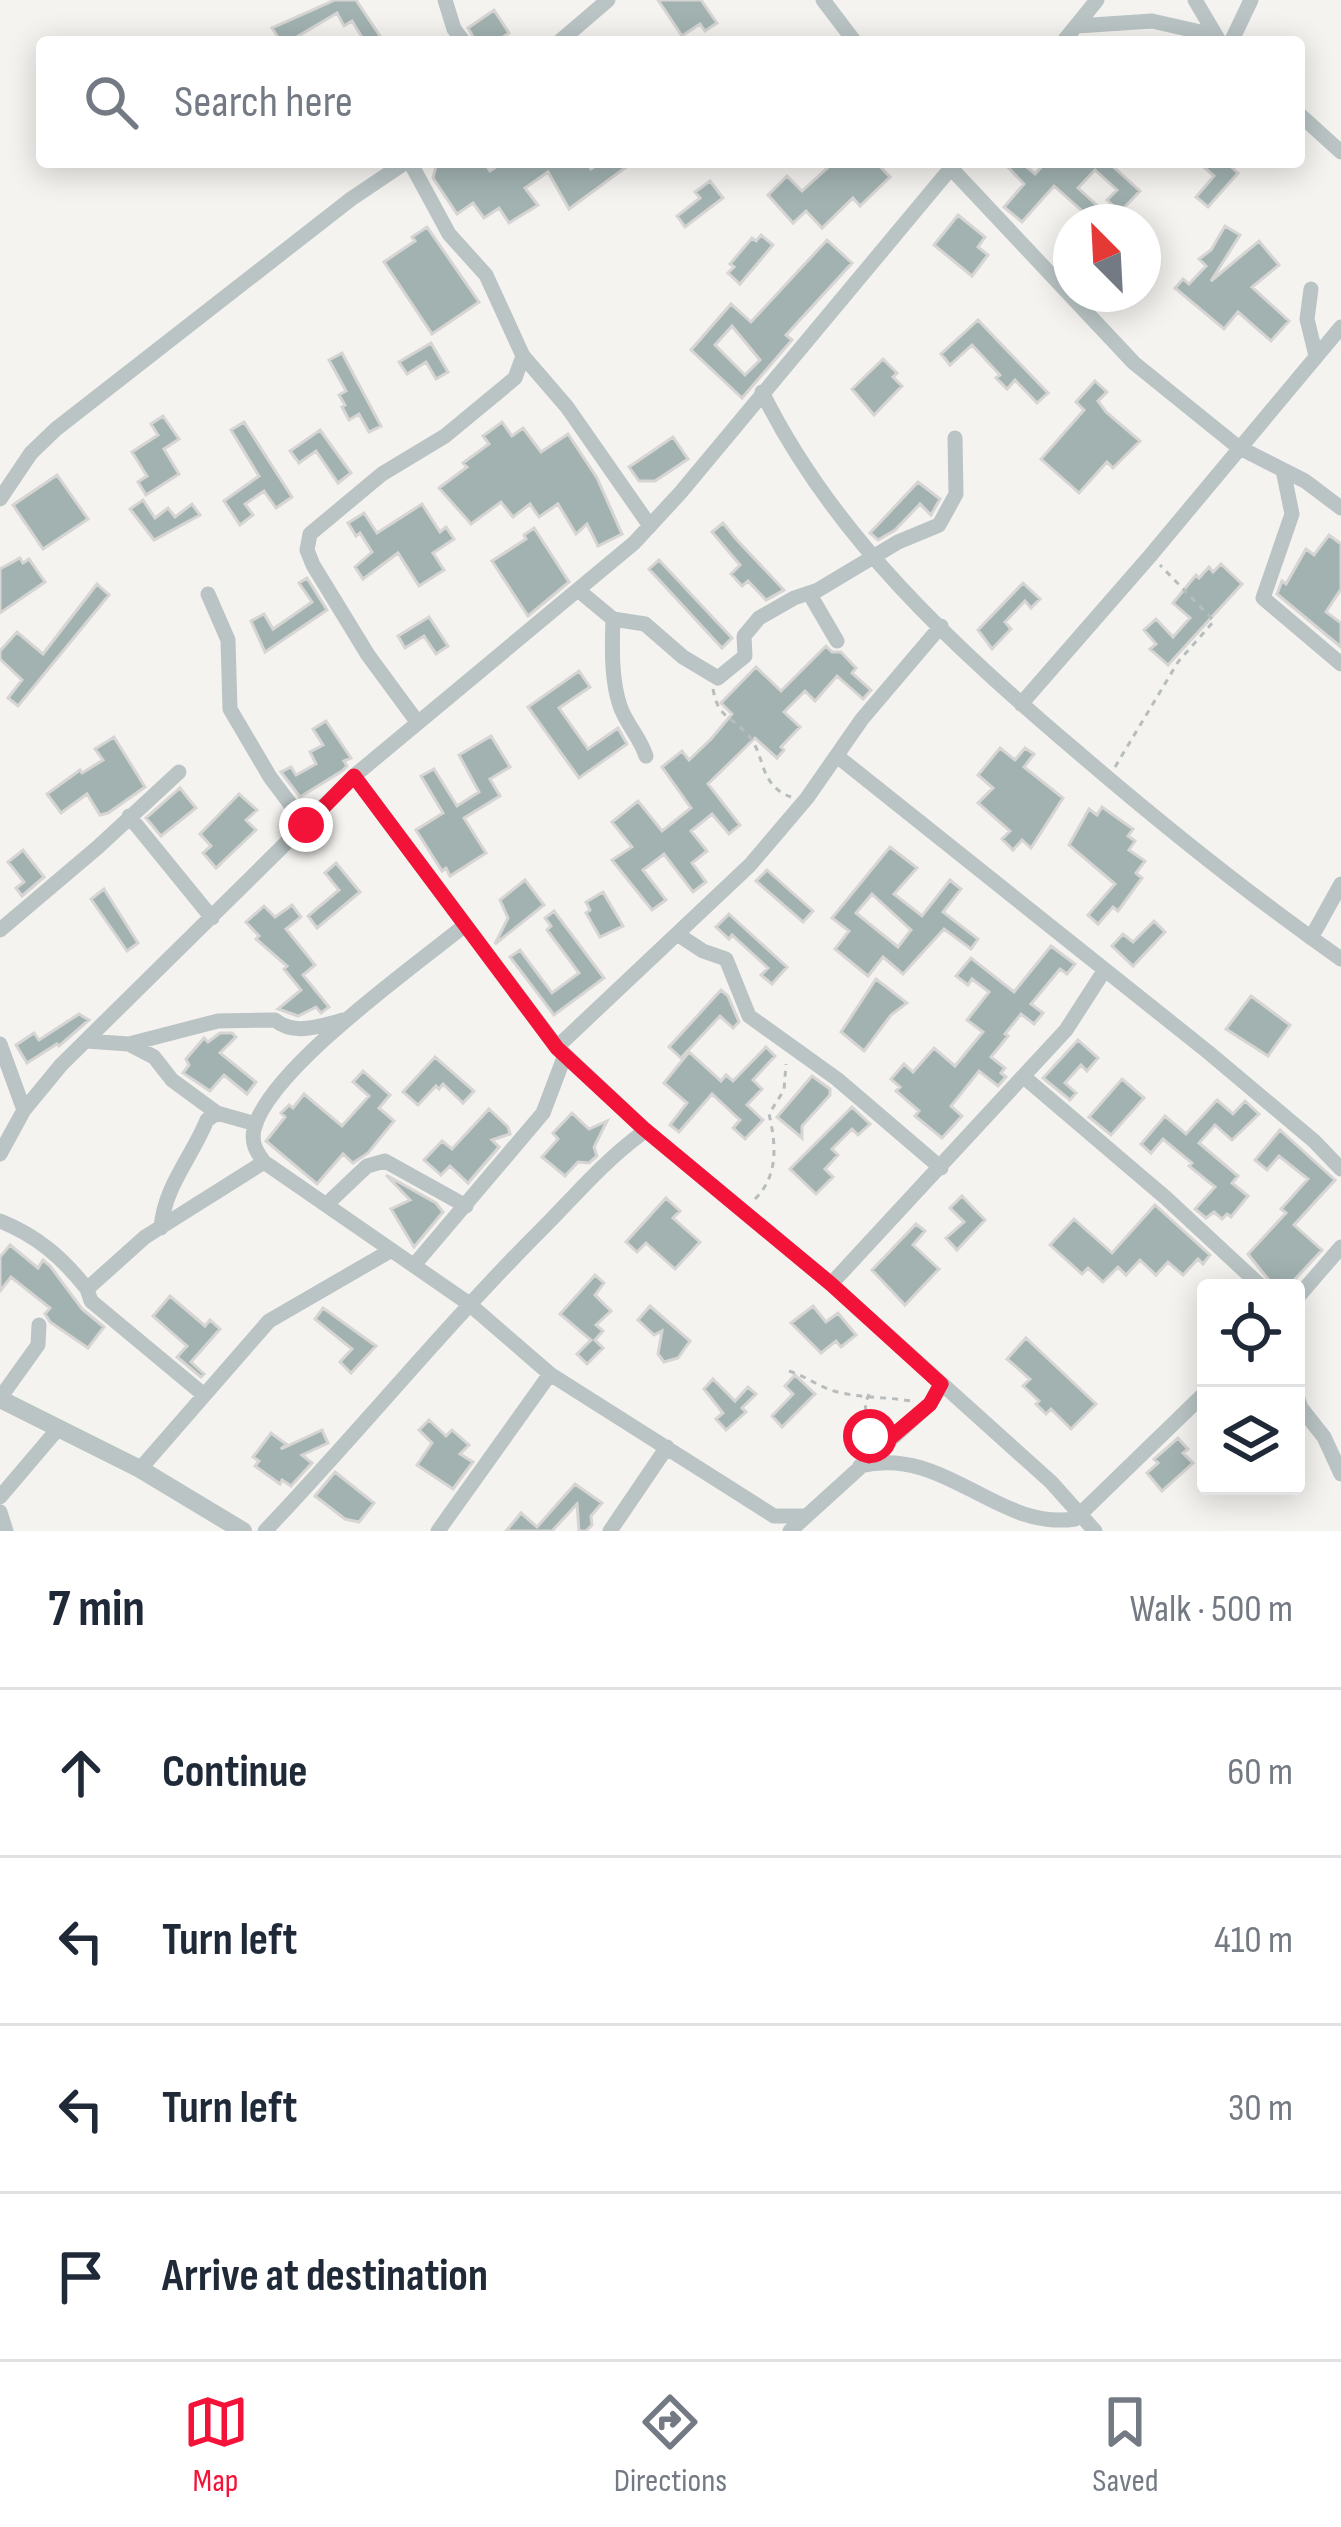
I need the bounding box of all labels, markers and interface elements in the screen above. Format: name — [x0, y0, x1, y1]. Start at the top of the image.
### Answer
search box — [36, 36, 1305, 168]
icon: search — [78, 69, 144, 135]
text: Search here — [174, 75, 353, 130]
north arrow — [1053, 204, 1161, 312]
route end — [279, 798, 333, 852]
map controls — [1197, 1279, 1305, 1495]
button: locate — [1197, 1279, 1305, 1387]
button: layers — [1197, 1387, 1305, 1495]
route start — [843, 1409, 897, 1463]
text: 7 min — [48, 1579, 145, 1640]
text: Walk · 500 m — [1130, 1586, 1293, 1633]
icon: ahead — [48, 1740, 114, 1806]
text: Continue — [162, 1745, 308, 1800]
text: 60 m — [1227, 1749, 1293, 1796]
icon: left — [48, 1908, 114, 1974]
text: Turn left — [162, 1913, 297, 1968]
text: 410 m — [1214, 1917, 1293, 1964]
icon: left — [48, 2076, 114, 2142]
text: Turn left — [162, 2081, 297, 2136]
text: 30 m — [1228, 2085, 1293, 2132]
icon: arrive — [48, 2244, 114, 2310]
text: Arrive at destination — [162, 2249, 488, 2304]
tab: Map — [183, 2389, 249, 2501]
tab: Directions — [614, 2389, 727, 2501]
tab: Saved — [1092, 2389, 1158, 2501]

